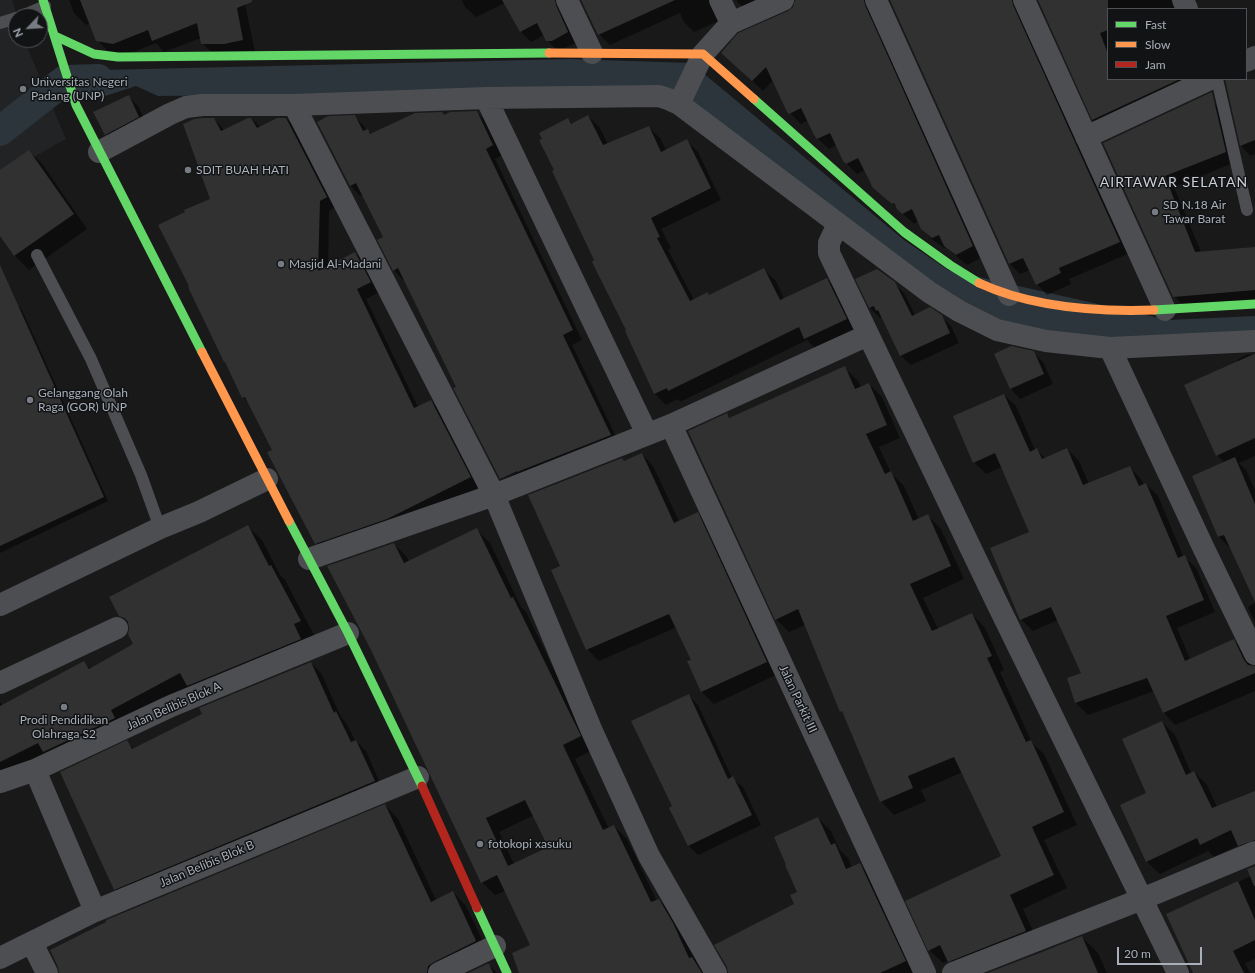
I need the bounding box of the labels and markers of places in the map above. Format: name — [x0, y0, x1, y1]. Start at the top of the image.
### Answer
place label: Universitas Negeri Padang (UNP) — [31, 75, 128, 103]
marker: Universitas Negeri Padang (UNP) — [18, 84, 28, 94]
place label: SDIT BUAH HATI — [196, 163, 289, 177]
marker: SDIT BUAH HATI — [183, 165, 193, 175]
place label: SD N.18 Air Tawar Barat — [1163, 198, 1226, 226]
marker: SD N.18 Air Tawar Barat — [1150, 207, 1160, 217]
place label: Masjid Al-Madani — [289, 257, 381, 271]
marker: Masjid Al-Madani — [276, 259, 286, 269]
place label: Gelanggang Olah Raga (GOR) UNP — [38, 386, 128, 414]
marker: Gelanggang Olah Raga (GOR) UNP — [25, 395, 35, 405]
marker: Prodi Pendidikan Olahraga S2 — [59, 702, 69, 712]
place label: Prodi Pendidikan Olahraga S2 — [20, 713, 108, 741]
place label: fotokopi xasuku — [488, 837, 572, 851]
marker: fotokopi xasuku — [475, 839, 485, 849]

